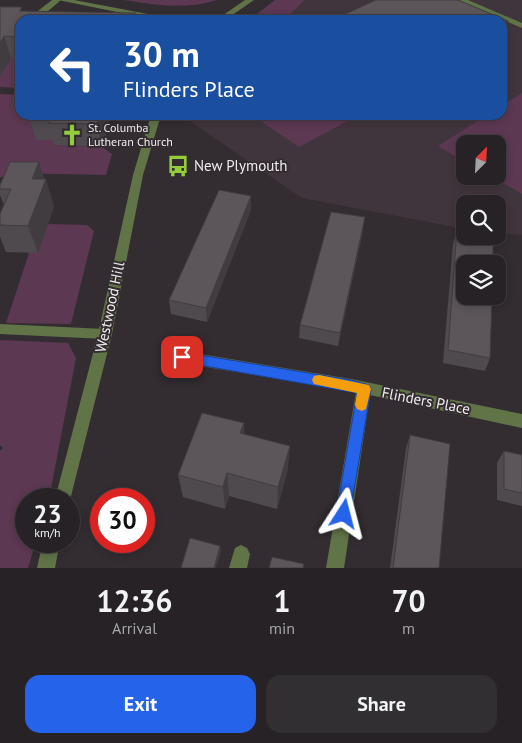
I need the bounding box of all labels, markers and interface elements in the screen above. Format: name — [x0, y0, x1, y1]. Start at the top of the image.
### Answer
text: 30 m — [123, 31, 200, 77]
icon: left — [40, 35, 105, 100]
text: Flinders Place — [123, 75, 255, 103]
place label: St. Columba Lutheran Church — [88, 120, 173, 149]
church icon: St. Columba Lutheran Church — [59, 122, 85, 148]
north arrow — [456, 135, 506, 185]
map controls — [456, 135, 506, 305]
bus stop icon: New Plymouth — [165, 153, 191, 179]
place label: New Plymouth — [194, 156, 288, 175]
button: search — [456, 195, 506, 245]
button: layers — [456, 255, 506, 305]
street label: Westwood Hill — [91, 259, 129, 354]
pin — [161, 336, 203, 378]
icon: arrive — [168, 343, 196, 371]
street label: Flinders Place — [380, 383, 472, 418]
position arrow — [317, 487, 369, 539]
speed limit sign: 30 — [90, 488, 155, 553]
text: 23 — [33, 498, 62, 530]
text: km/h — [34, 525, 61, 540]
text: 12:36 — [96, 581, 173, 620]
text: 1 — [274, 581, 291, 620]
text: 70 — [391, 581, 426, 620]
text: Arrival — [112, 618, 157, 638]
text: min — [269, 618, 295, 638]
text: m — [402, 618, 415, 638]
button: Exit — [25, 675, 256, 733]
button: Share — [266, 675, 497, 733]

